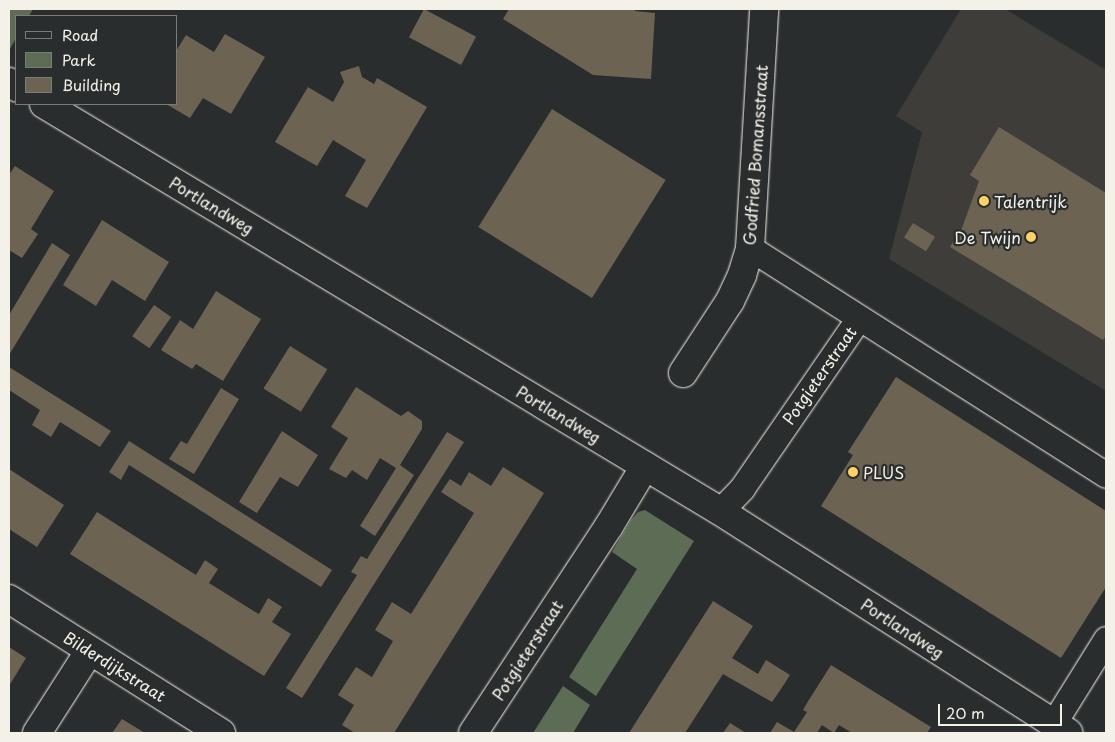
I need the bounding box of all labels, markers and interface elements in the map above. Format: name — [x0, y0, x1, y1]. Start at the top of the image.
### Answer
legend — [15, 15, 178, 105]
text: Road — [62, 23, 98, 46]
text: Park — [62, 48, 96, 71]
street label: Godfried Bomansstraat — [739, 64, 771, 246]
text: Building — [62, 73, 121, 96]
street label: Portlandweg — [166, 172, 258, 238]
place label: Talentrijk — [994, 191, 1067, 211]
marker: Talentrijk — [978, 195, 990, 207]
place label: De Twijn — [954, 227, 1021, 247]
marker: De Twijn — [1025, 231, 1037, 243]
street label: Potgieterstraat — [778, 322, 860, 428]
street label: Portlandweg — [513, 381, 605, 447]
place label: PLUS — [863, 462, 904, 482]
marker: PLUS — [847, 466, 859, 478]
street label: Portlandweg — [858, 594, 948, 662]
street label: Potgieterstraat — [488, 597, 566, 703]
street label: Bilderdijkstraat — [61, 627, 169, 705]
scale bar — [940, 694, 1064, 726]
text: 20 m — [946, 701, 985, 724]

